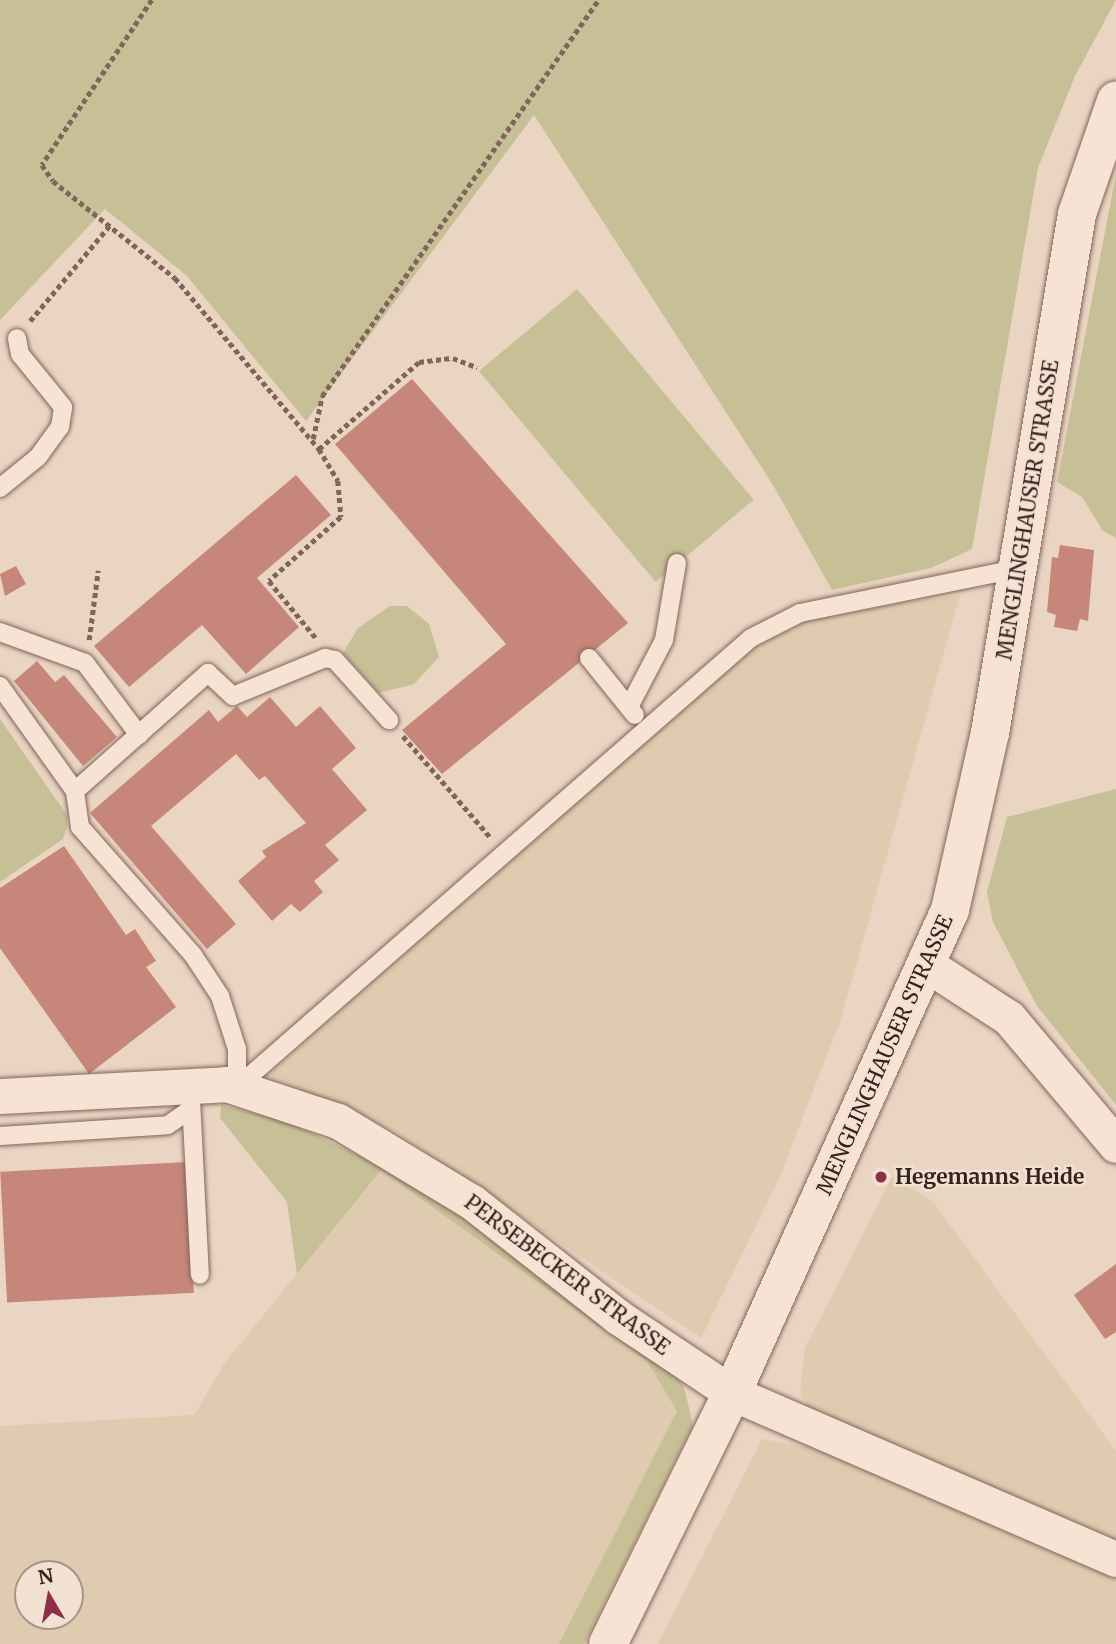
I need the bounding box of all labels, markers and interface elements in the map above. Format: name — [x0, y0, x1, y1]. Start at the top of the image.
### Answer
street label: MENGLINGHAUSER STRASSE — [992, 358, 1064, 662]
street label: MENGLINGHAUSER STRASSE — [812, 911, 958, 1199]
place label: Hegemanns Heide — [895, 1164, 1084, 1190]
marker: Hegemanns Heide — [873, 1169, 889, 1185]
street label: PERSEBECKER STRASSE — [459, 1190, 675, 1360]
north arrow — [14, 1560, 84, 1630]
text: N — [36, 1563, 55, 1589]

